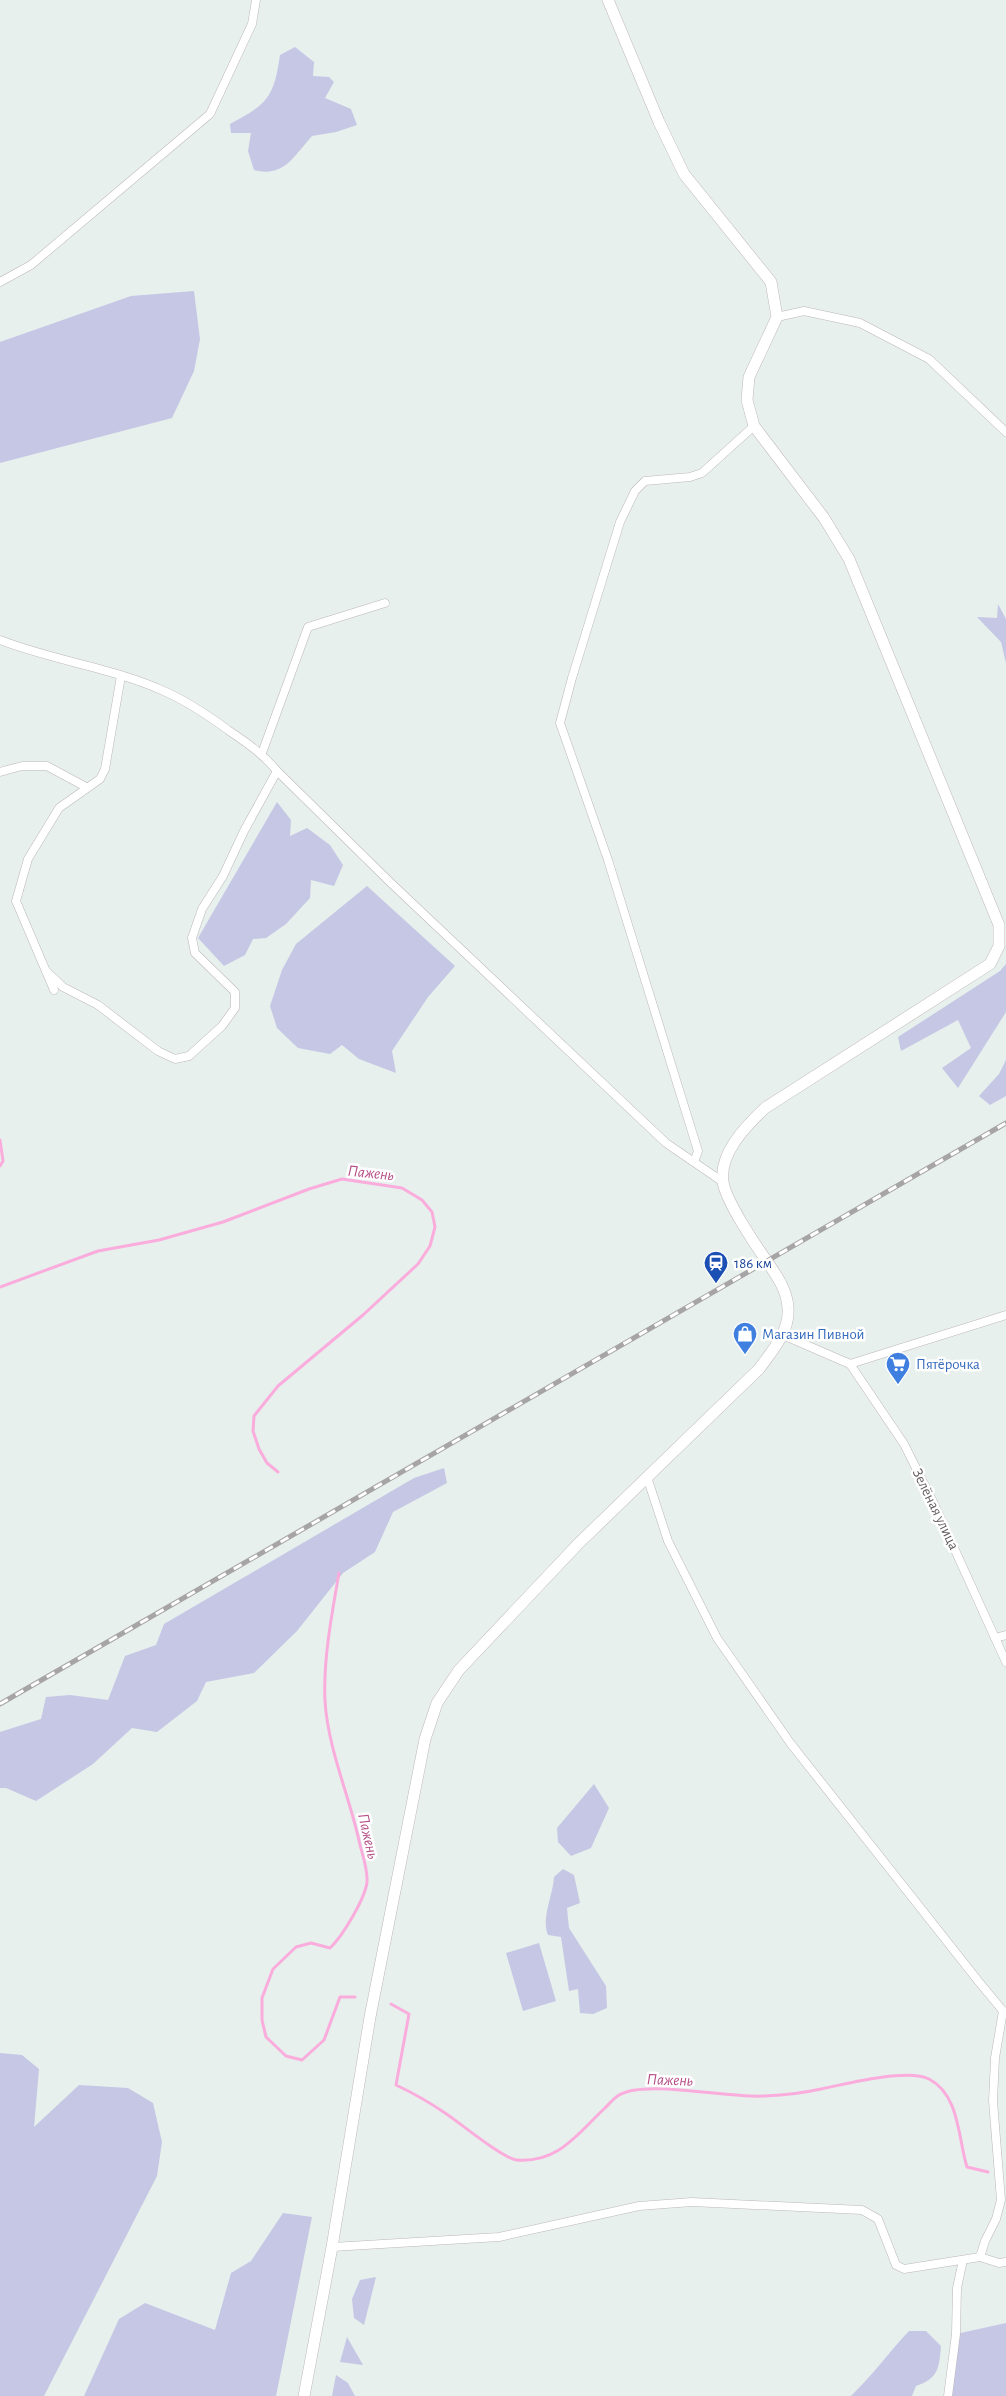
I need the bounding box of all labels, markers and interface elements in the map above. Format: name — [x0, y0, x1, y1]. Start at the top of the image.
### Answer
water label: Пажень — [347, 1163, 395, 1183]
station icon: 186 км — [703, 1250, 729, 1284]
place label: 186 км — [734, 1256, 772, 1271]
shop icon: Магазин Пивной — [732, 1321, 758, 1355]
place label: Магазин Пивной — [762, 1327, 864, 1342]
supermarket icon: Пятёрочка — [885, 1351, 911, 1385]
place label: Пятёрочка — [916, 1357, 980, 1372]
street label: Зелёная улица — [909, 1466, 962, 1552]
water label: Пажень — [355, 1812, 381, 1861]
water label: Пажень — [647, 2071, 693, 2089]

